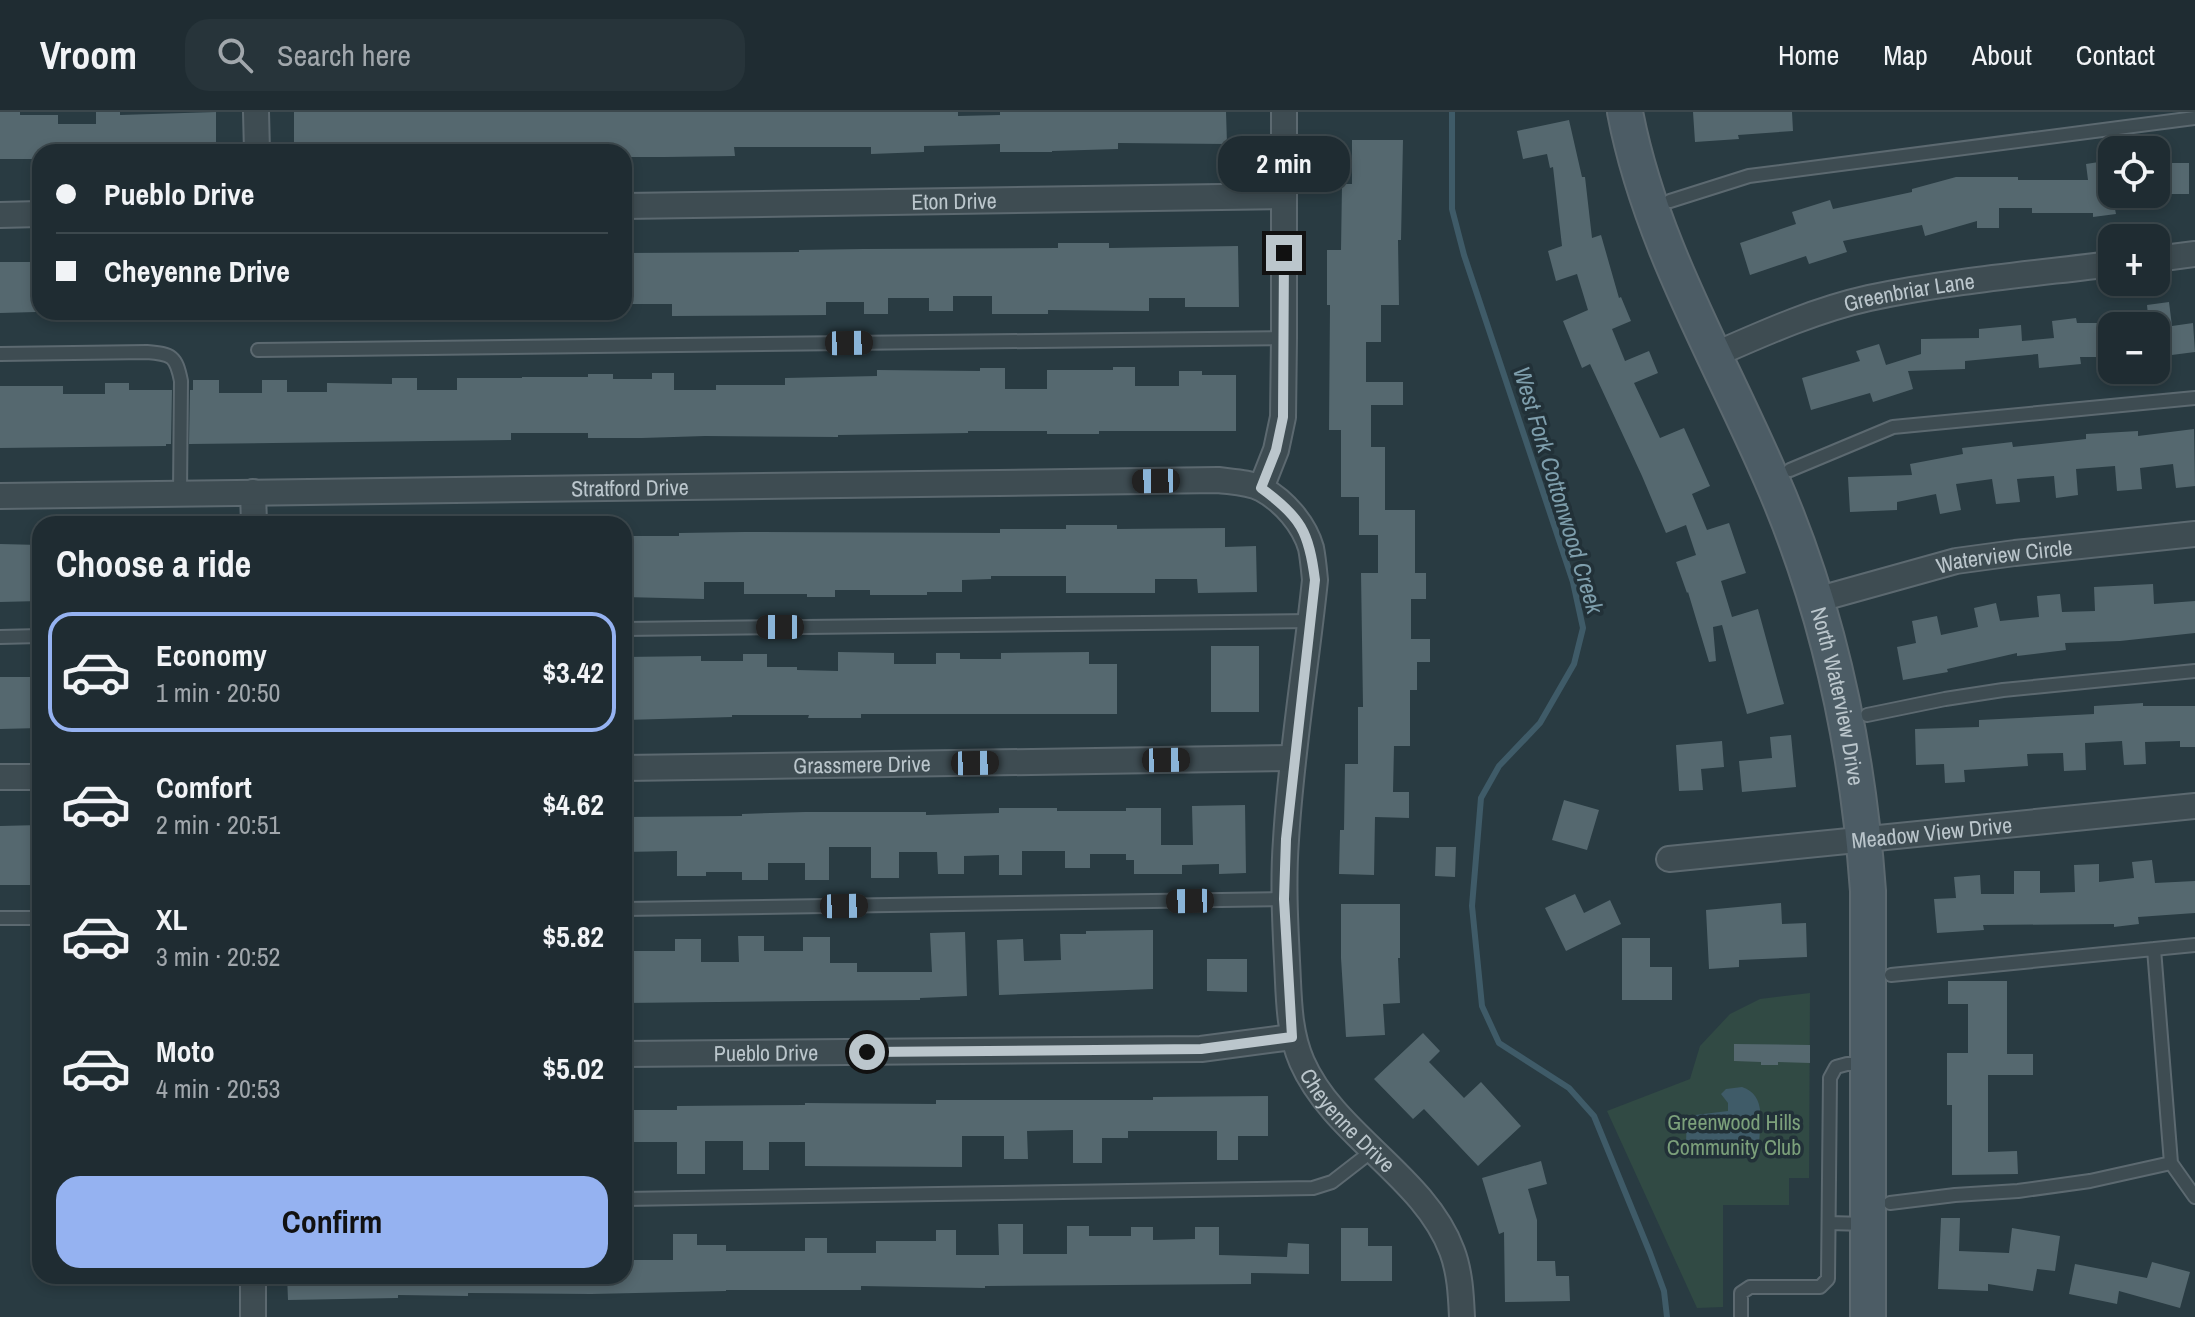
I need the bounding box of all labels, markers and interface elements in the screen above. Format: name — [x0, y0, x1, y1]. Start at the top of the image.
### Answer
search box — [185, 19, 745, 91]
text: Vroom — [40, 30, 137, 81]
icon: search — [213, 33, 257, 77]
text: Search here — [277, 35, 411, 75]
text: Home — [1778, 36, 1839, 74]
text: Map — [1883, 36, 1928, 74]
text: About — [1972, 36, 2032, 74]
text: Contact — [2076, 36, 2155, 74]
map controls — [2098, 136, 2170, 384]
button: locate — [2098, 136, 2170, 208]
callout: 2 min — [1218, 137, 1350, 193]
text: 2 min — [1256, 146, 1312, 181]
text: Pueblo Drive — [104, 174, 254, 214]
street label: Eton Drive — [911, 185, 997, 217]
button: + — [2098, 224, 2170, 296]
route end — [1266, 235, 1302, 271]
text: Cheyenne Drive — [104, 251, 290, 291]
street label: Greenbriar Lane — [1840, 266, 1976, 319]
button: − — [2098, 312, 2170, 384]
car — [825, 331, 873, 355]
water label: West Fork Cottonwood Creek — [1506, 362, 1612, 619]
car — [1132, 469, 1180, 493]
street label: Stratford Drive — [571, 472, 689, 503]
street label: Waterview Circle — [1933, 532, 2074, 581]
text: Choose a ride — [56, 540, 251, 588]
street label: North Waterview Drive — [1804, 603, 1871, 788]
car — [756, 615, 804, 639]
text: Economy — [156, 635, 267, 675]
icon: car — [60, 636, 132, 708]
text: $3.42 — [542, 652, 604, 692]
text: 1 min · 20:50 — [156, 675, 280, 710]
street label: Grassmere Drive — [793, 748, 931, 780]
car — [1142, 748, 1190, 772]
car — [951, 751, 999, 775]
text: Comfort — [156, 767, 252, 807]
icon: car — [60, 768, 132, 840]
text: $4.62 — [542, 784, 604, 824]
text: 2 min · 20:51 — [156, 807, 280, 842]
street label: Meadow View Drive — [1850, 810, 2013, 856]
car — [1166, 889, 1214, 913]
car — [820, 894, 868, 918]
text: XL — [156, 899, 187, 939]
icon: car — [60, 900, 132, 972]
text: $5.82 — [542, 916, 604, 956]
text: 3 min · 20:52 — [156, 939, 280, 974]
text: Moto — [156, 1031, 215, 1071]
icon: car — [60, 1032, 132, 1104]
route start — [849, 1034, 885, 1070]
street label: Pueblo Drive — [714, 1037, 818, 1068]
text: $5.02 — [542, 1048, 604, 1088]
street label: Cheyenne Drive — [1293, 1063, 1402, 1179]
text: 4 min · 20:53 — [156, 1071, 280, 1106]
park label: Greenwood Hills Community Club — [1667, 1107, 1801, 1162]
button: Confirm — [56, 1176, 608, 1268]

